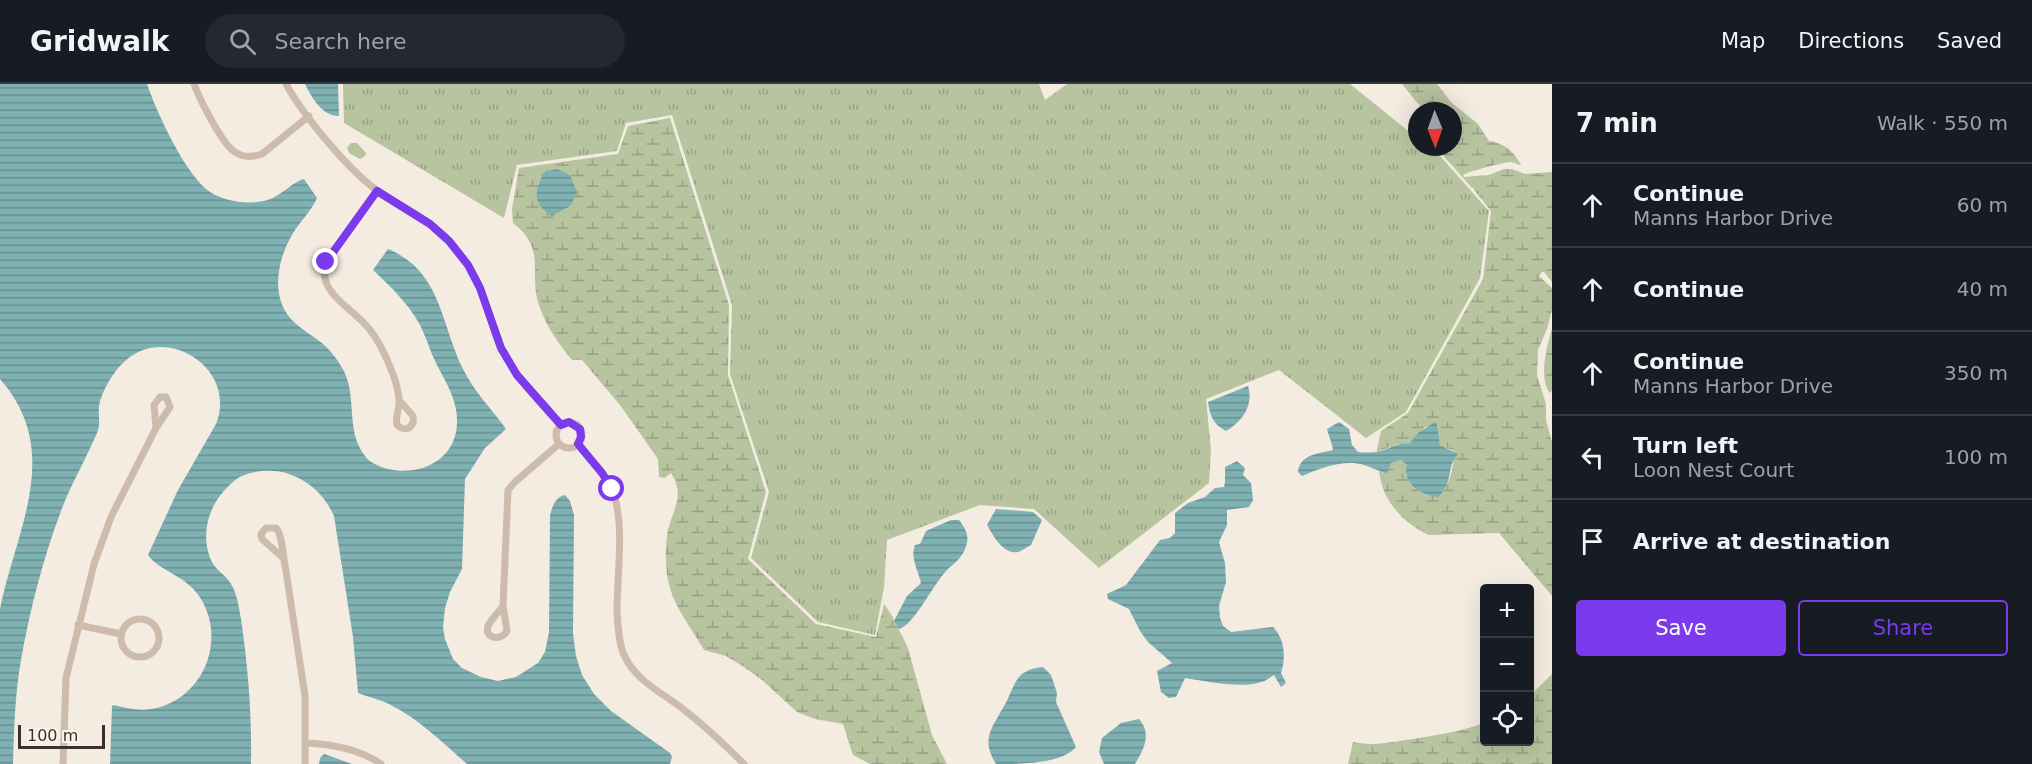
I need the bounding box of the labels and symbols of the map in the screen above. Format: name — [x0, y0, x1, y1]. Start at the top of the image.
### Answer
north arrow — [1408, 102, 1462, 156]
route end — [312, 248, 338, 274]
route start — [598, 475, 624, 501]
scale bar — [18, 722, 105, 750]

